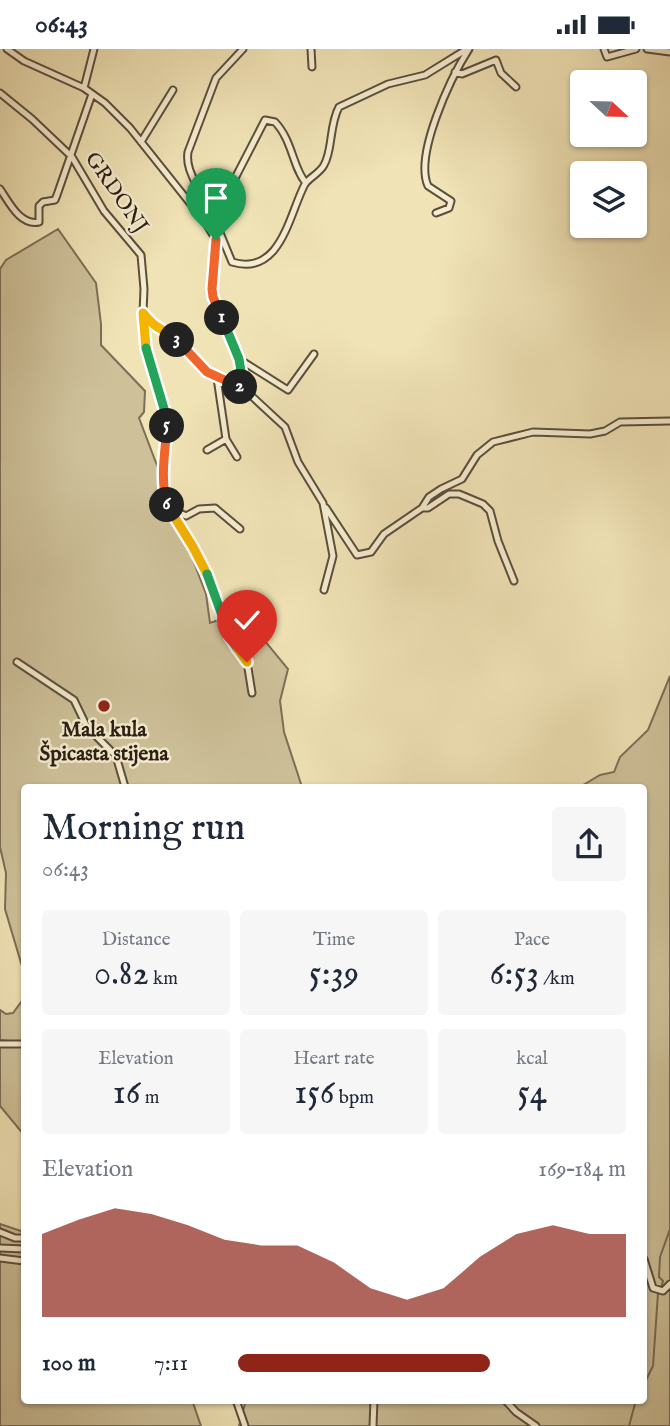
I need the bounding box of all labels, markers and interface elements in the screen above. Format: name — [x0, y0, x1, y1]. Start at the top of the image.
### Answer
text: 06:43 — [35, 8, 88, 41]
north arrow — [570, 70, 648, 147]
map controls — [570, 70, 647, 238]
street label: GRDONJ — [78, 147, 154, 239]
button: layers — [570, 161, 647, 238]
pin — [186, 168, 246, 240]
icon: arrive — [197, 179, 235, 217]
pin: 1 — [204, 301, 240, 335]
text: 1 — [218, 305, 225, 329]
pin: 3 — [160, 323, 194, 357]
text: 3 — [173, 327, 180, 351]
pin: 2 — [222, 369, 258, 405]
text: 2 — [235, 374, 244, 398]
pin: 5 — [150, 409, 184, 443]
text: 5 — [163, 413, 170, 437]
pin: 6 — [150, 487, 184, 523]
text: 6 — [162, 492, 171, 516]
pin — [217, 590, 277, 662]
icon: check — [228, 601, 266, 639]
marker: Mala kula Špicasta stijena — [96, 698, 112, 714]
place label: Mala kula Špicasta stijena — [40, 717, 169, 768]
text: Morning run — [42, 805, 245, 853]
button: share — [552, 807, 626, 881]
text: 06:43 — [42, 855, 89, 884]
text: Distance — [102, 928, 170, 952]
text: Time — [313, 928, 355, 952]
text: Pace — [514, 928, 550, 952]
text: 0.82 — [94, 952, 149, 997]
text: 5:39 — [309, 952, 359, 997]
text: 6:53 — [489, 952, 539, 997]
text: km — [149, 967, 178, 991]
text: /km — [539, 967, 575, 991]
text: Elevation — [98, 1047, 174, 1071]
text: Heart rate — [293, 1047, 375, 1071]
text: kcal — [516, 1047, 548, 1071]
text: 16 — [113, 1071, 140, 1116]
text: 156 — [294, 1071, 335, 1116]
text: 54 — [517, 1071, 547, 1116]
text: m — [140, 1086, 159, 1110]
text: bpm — [335, 1086, 374, 1110]
text: Elevation — [42, 1155, 133, 1184]
text: 169–184 m — [538, 1155, 626, 1184]
text: 100 m — [42, 1349, 96, 1378]
text: 7:11 — [154, 1349, 188, 1378]

